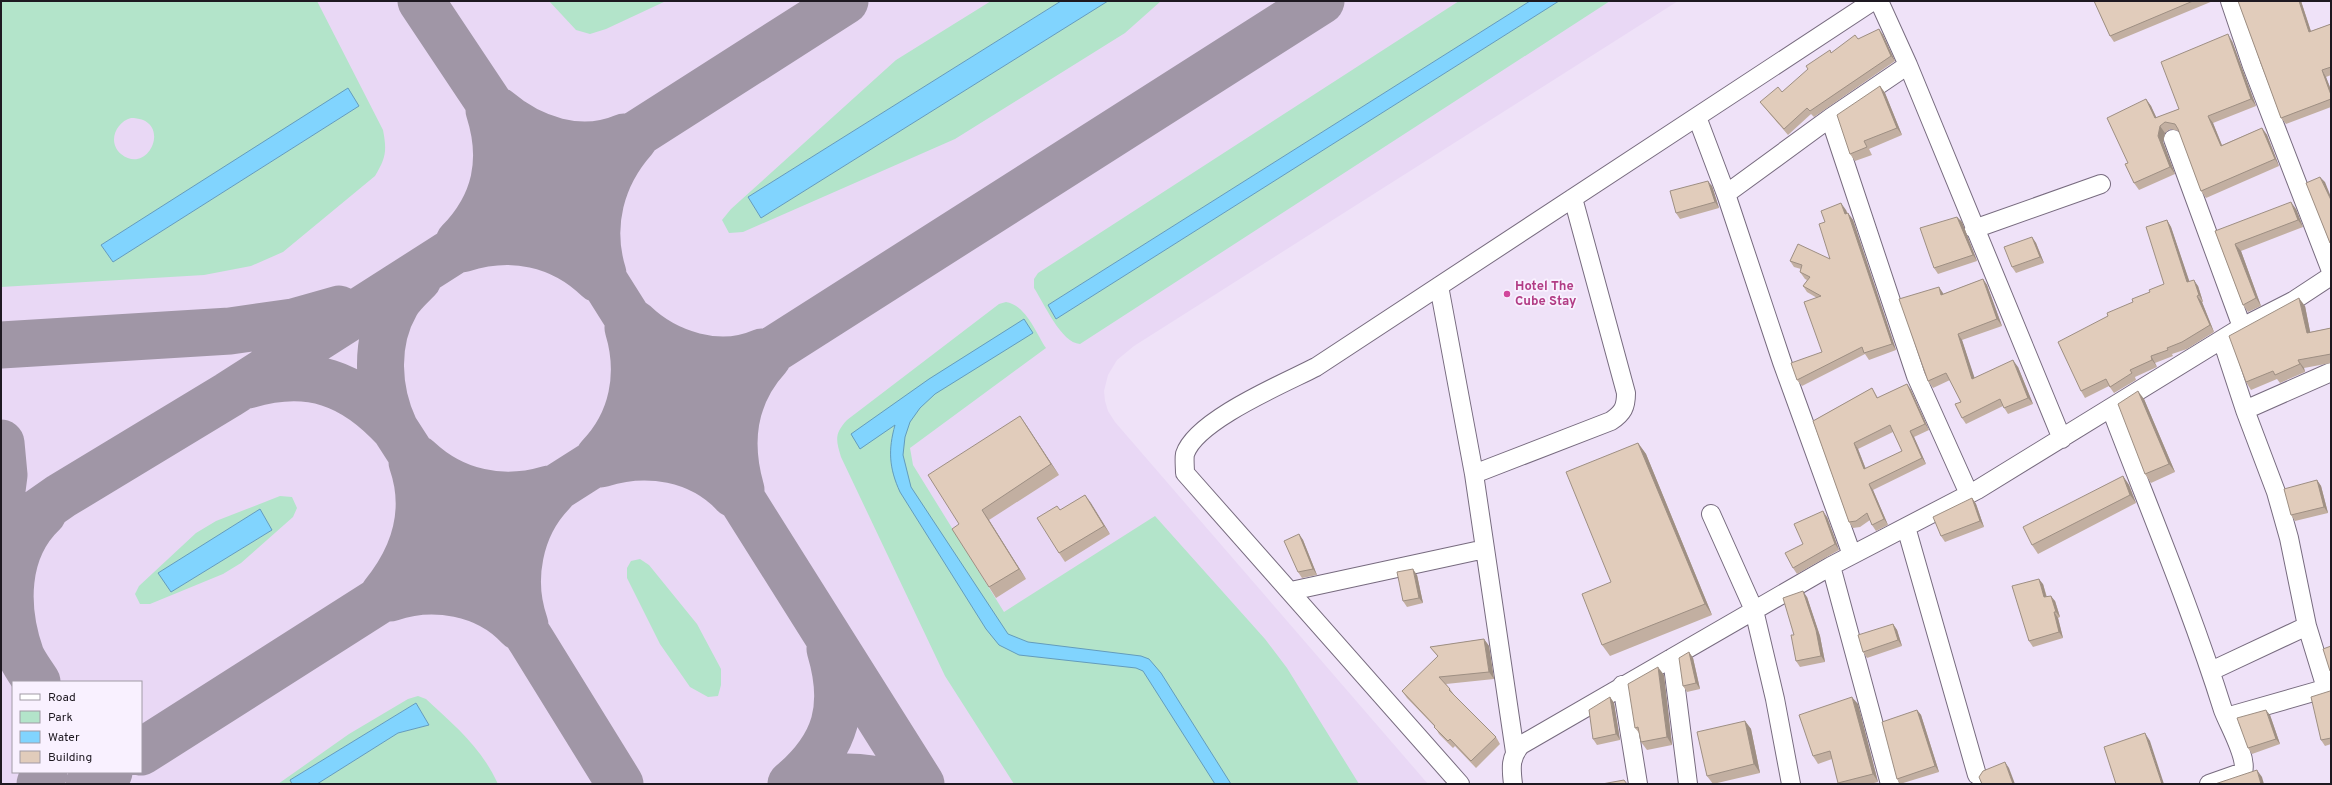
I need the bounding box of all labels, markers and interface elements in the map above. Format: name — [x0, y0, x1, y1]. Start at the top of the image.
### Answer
place label: Hotel The Cube Stay — [1515, 279, 1577, 310]
marker: Hotel The Cube Stay — [1502, 289, 1512, 299]
legend — [12, 681, 142, 773]
text: Road — [48, 690, 76, 706]
text: Park — [48, 710, 73, 726]
text: Water — [48, 730, 80, 746]
text: Building — [48, 750, 92, 766]

